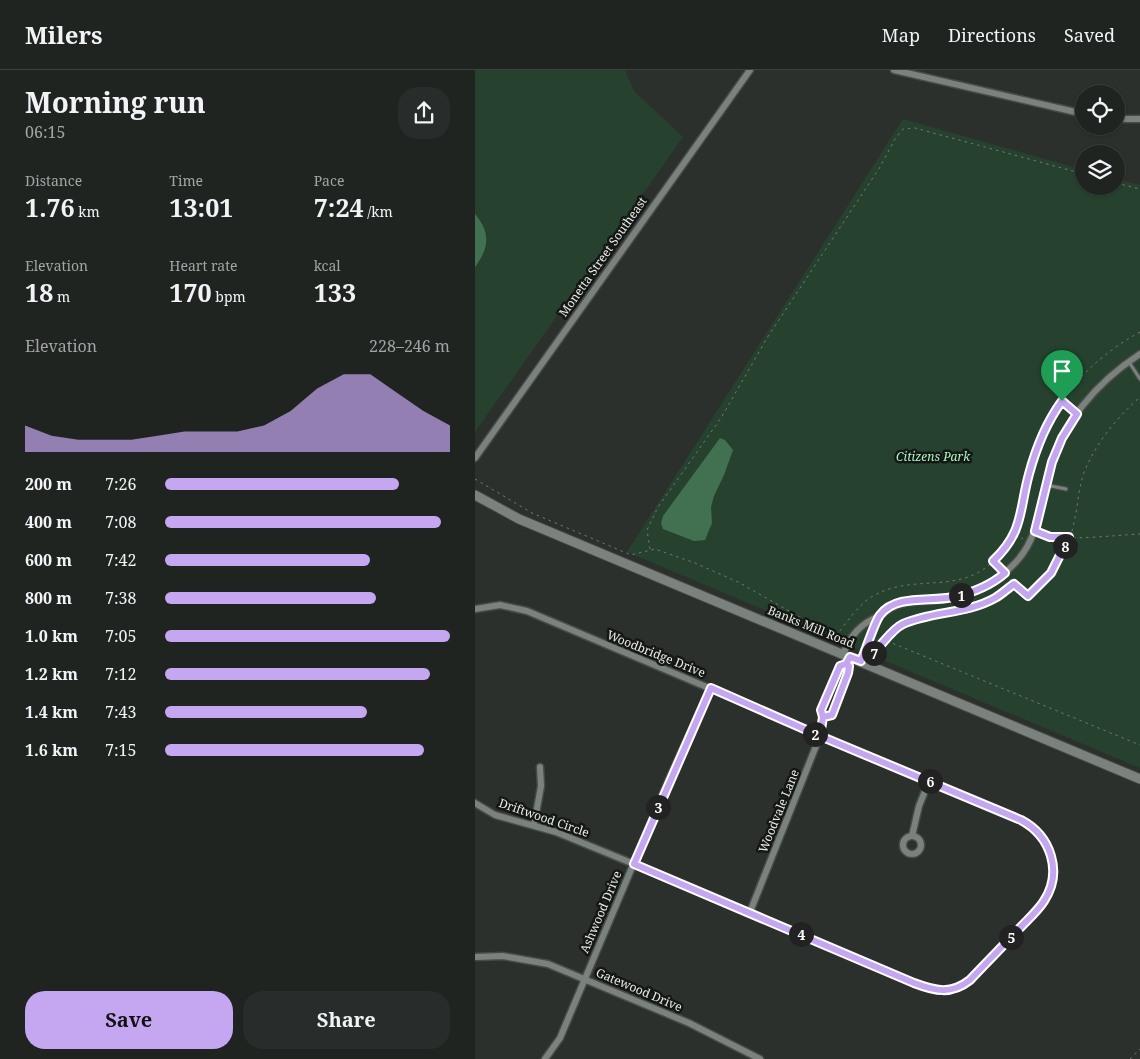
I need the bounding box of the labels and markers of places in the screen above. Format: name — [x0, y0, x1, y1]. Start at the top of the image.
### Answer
pin — [1041, 350, 1083, 401]
pin: 8 — [1053, 534, 1077, 558]
pin: 1 — [949, 582, 973, 608]
pin: 7 — [861, 640, 887, 666]
pin: 2 — [803, 722, 827, 746]
pin: 6 — [917, 768, 943, 794]
pin: 3 — [645, 794, 671, 820]
pin: 4 — [789, 922, 813, 946]
pin: 5 — [999, 924, 1023, 950]

